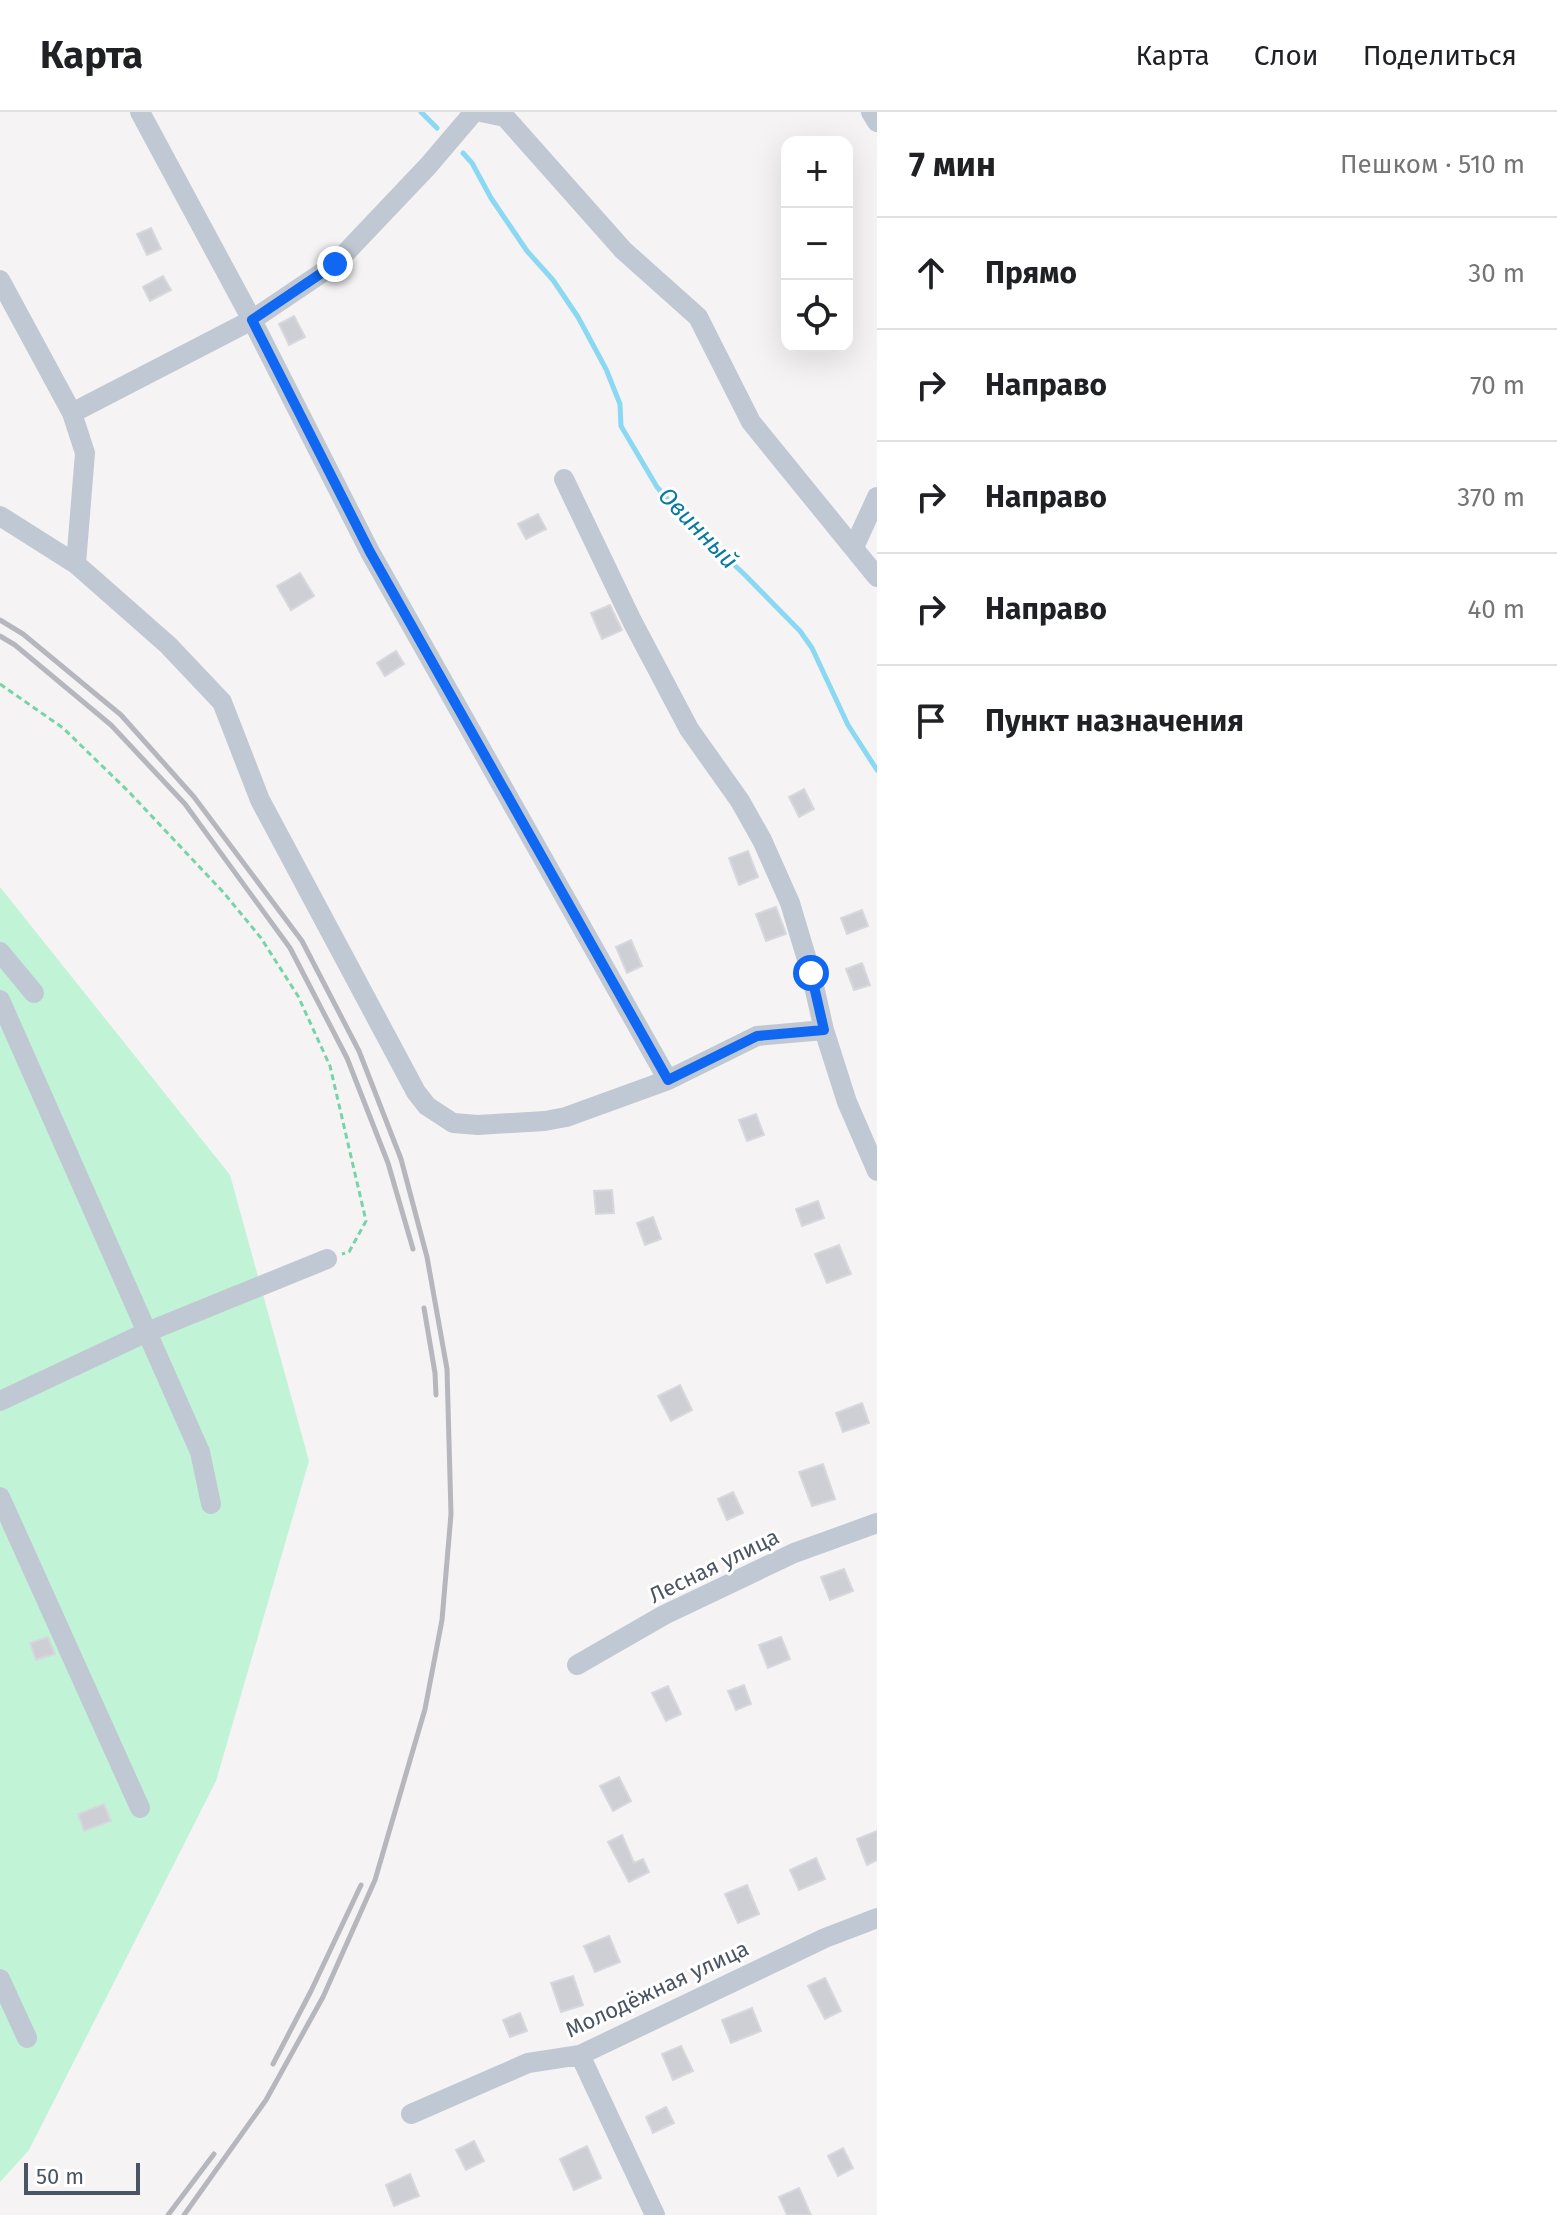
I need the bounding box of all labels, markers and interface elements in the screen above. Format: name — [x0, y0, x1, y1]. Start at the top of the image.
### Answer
text: Карта — [40, 32, 143, 78]
text: Карта — [1135, 39, 1210, 72]
text: Слои — [1254, 39, 1319, 72]
text: Поделиться — [1363, 39, 1517, 72]
map controls — [781, 136, 853, 352]
button: + — [781, 136, 853, 208]
text: 7 мин — [909, 144, 996, 185]
text: Пешком · 510 m — [1340, 149, 1525, 180]
button: − — [781, 208, 853, 280]
route end — [317, 246, 353, 282]
icon: ahead — [909, 251, 953, 295]
text: Прямо — [985, 255, 1077, 291]
text: 30 m — [1468, 258, 1525, 289]
button: locate — [781, 280, 853, 352]
icon: right — [909, 363, 953, 407]
text: Направо — [985, 367, 1107, 403]
text: 70 m — [1470, 370, 1525, 401]
icon: right — [909, 475, 953, 519]
text: Направо — [985, 479, 1107, 515]
water label: Овинный — [652, 481, 744, 575]
text: 370 m — [1457, 482, 1525, 513]
icon: right — [909, 587, 953, 631]
text: Направо — [985, 591, 1107, 627]
text: 40 m — [1467, 594, 1525, 625]
icon: arrive — [909, 699, 953, 743]
text: Пункт назначения — [985, 703, 1244, 739]
route start — [793, 955, 829, 991]
street label: Лесная улица — [645, 1523, 783, 1609]
street label: Молодёжная улица — [561, 1935, 753, 2043]
scale bar — [24, 2159, 140, 2195]
text: 50 m — [36, 2163, 84, 2190]

